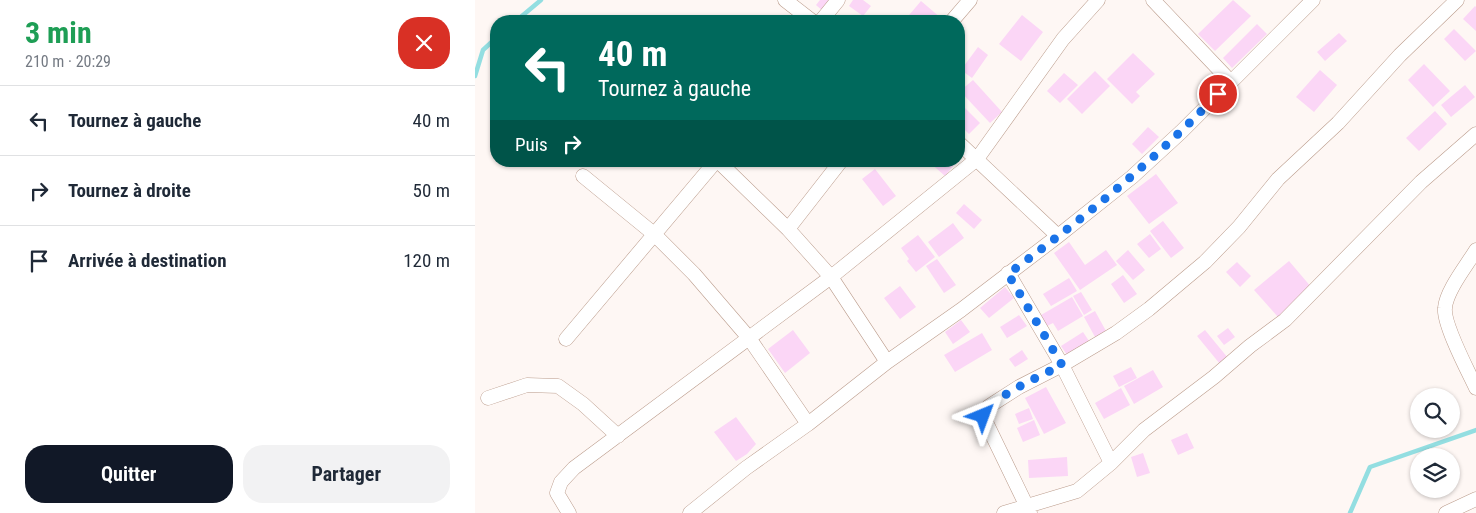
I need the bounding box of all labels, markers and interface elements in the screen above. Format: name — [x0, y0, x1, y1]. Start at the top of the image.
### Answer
text: 3 min — [25, 15, 92, 50]
button: close — [398, 17, 450, 69]
text: 40 m — [598, 34, 667, 75]
icon: left — [515, 35, 580, 100]
text: 210 m · 20:29 — [25, 52, 111, 71]
pin — [1197, 73, 1239, 115]
text: Tournez à gauche — [598, 76, 751, 101]
icon: arrive — [1204, 80, 1232, 108]
icon: left — [25, 107, 53, 135]
text: Tournez à gauche — [68, 109, 201, 132]
text: 40 m — [413, 109, 450, 132]
icon: right — [558, 130, 586, 158]
text: Puis — [515, 133, 548, 156]
icon: right — [25, 177, 53, 205]
text: Tournez à droite — [68, 179, 191, 202]
text: 50 m — [413, 179, 450, 202]
icon: arrive — [25, 247, 53, 275]
text: Arrivée à destination — [68, 249, 227, 272]
text: 120 m — [403, 249, 450, 272]
map controls — [1410, 388, 1460, 498]
button: search — [1410, 388, 1460, 438]
position arrow — [956, 389, 1008, 441]
button: Quitter — [25, 445, 233, 503]
button: Partager — [243, 445, 450, 503]
button: layers — [1410, 448, 1460, 498]

